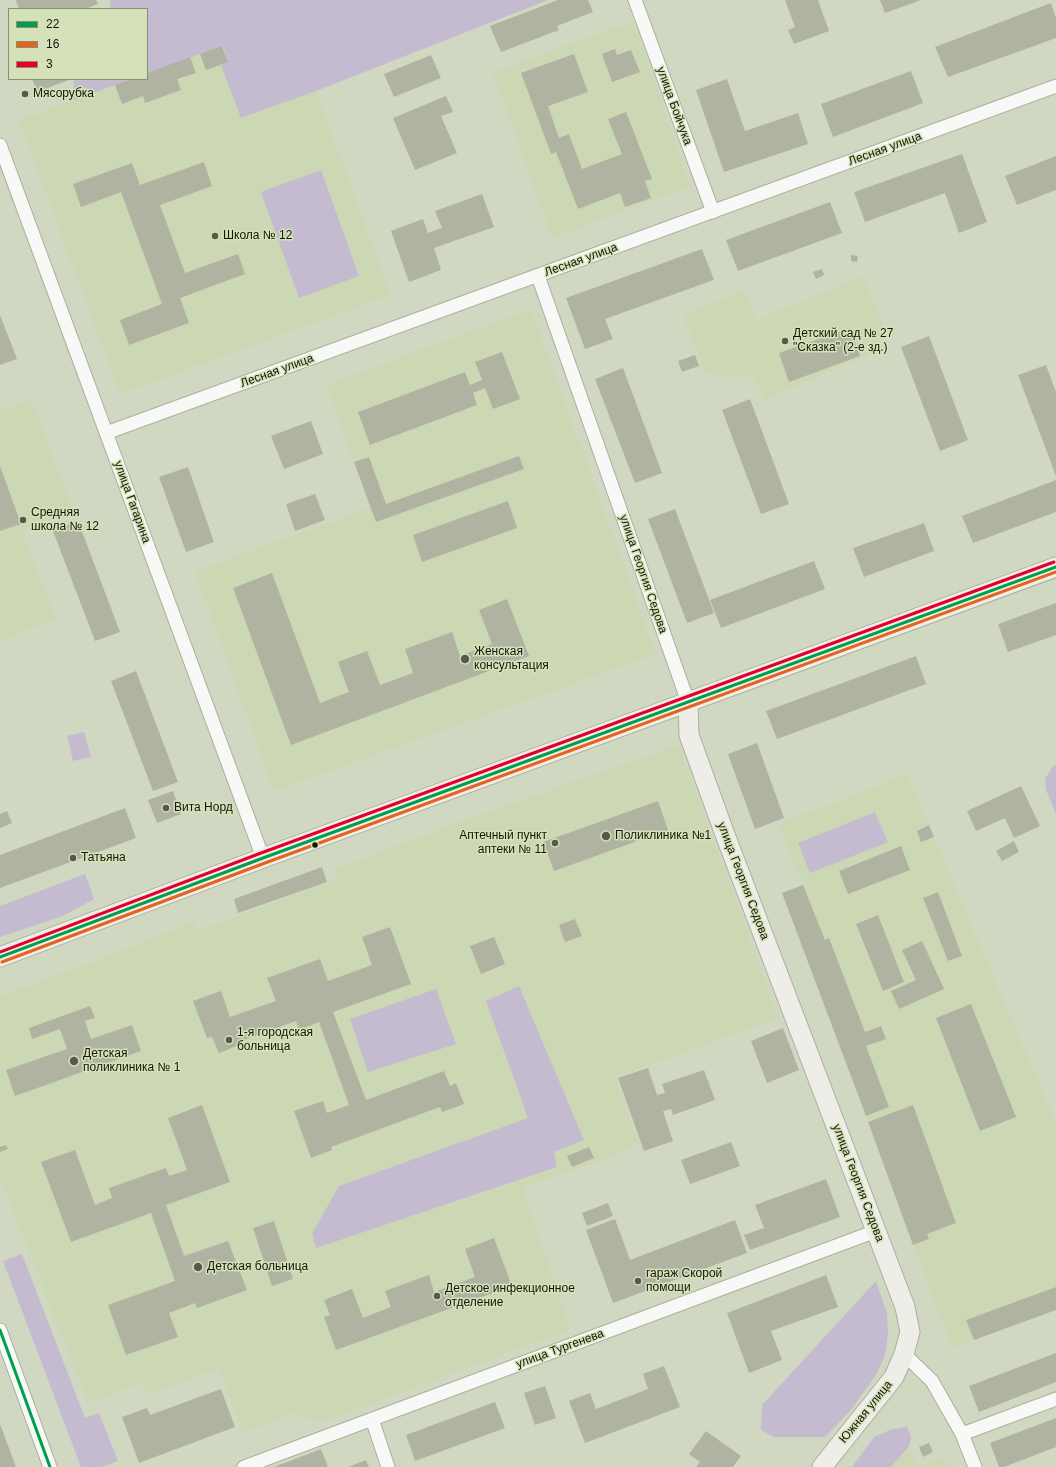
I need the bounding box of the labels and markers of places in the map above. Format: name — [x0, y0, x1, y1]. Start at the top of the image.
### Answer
place label: Мясорубка — [33, 87, 94, 101]
marker: Мясорубка — [20, 89, 30, 99]
place label: Школа № 12 — [223, 229, 292, 243]
marker: Школа № 12 — [210, 231, 220, 241]
place label: Детский сад № 27 "Сказка" (2-е зд.) — [793, 327, 893, 355]
marker: Детский сад № 27 "Сказка" (2-е зд.) — [780, 336, 790, 346]
place label: Средняя школа № 12 — [31, 506, 99, 534]
marker: Средняя школа № 12 — [18, 515, 28, 525]
place label: Женская консультация — [474, 645, 549, 673]
marker: Женская консультация — [459, 653, 471, 665]
place label: Вита Норд — [174, 801, 233, 815]
marker: Вита Норд — [161, 803, 171, 813]
place label: Аптечный пункт аптеки № 11 — [459, 829, 547, 857]
place label: Поликлиника №1 — [615, 829, 711, 843]
marker: Поликлиника №1 — [600, 830, 612, 842]
marker: Аптечный пункт аптеки № 11 — [550, 838, 560, 848]
unlabelled marker — [310, 840, 320, 850]
place label: Татьяна — [81, 851, 126, 865]
marker: Татьяна — [68, 853, 78, 863]
place label: 1-я городская больница — [237, 1026, 313, 1054]
marker: 1-я городская больница — [224, 1035, 234, 1045]
place label: Детская поликлиника № 1 — [83, 1047, 180, 1075]
marker: Детская поликлиника № 1 — [68, 1055, 80, 1067]
place label: Детская больница — [207, 1260, 308, 1274]
marker: Детская больница — [192, 1261, 204, 1273]
place label: гараж Скорой помощи — [646, 1267, 722, 1295]
marker: гараж Скорой помощи — [633, 1276, 643, 1286]
place label: Детское инфекционное отделение — [445, 1282, 575, 1310]
marker: Детское инфекционное отделение — [432, 1291, 442, 1301]

